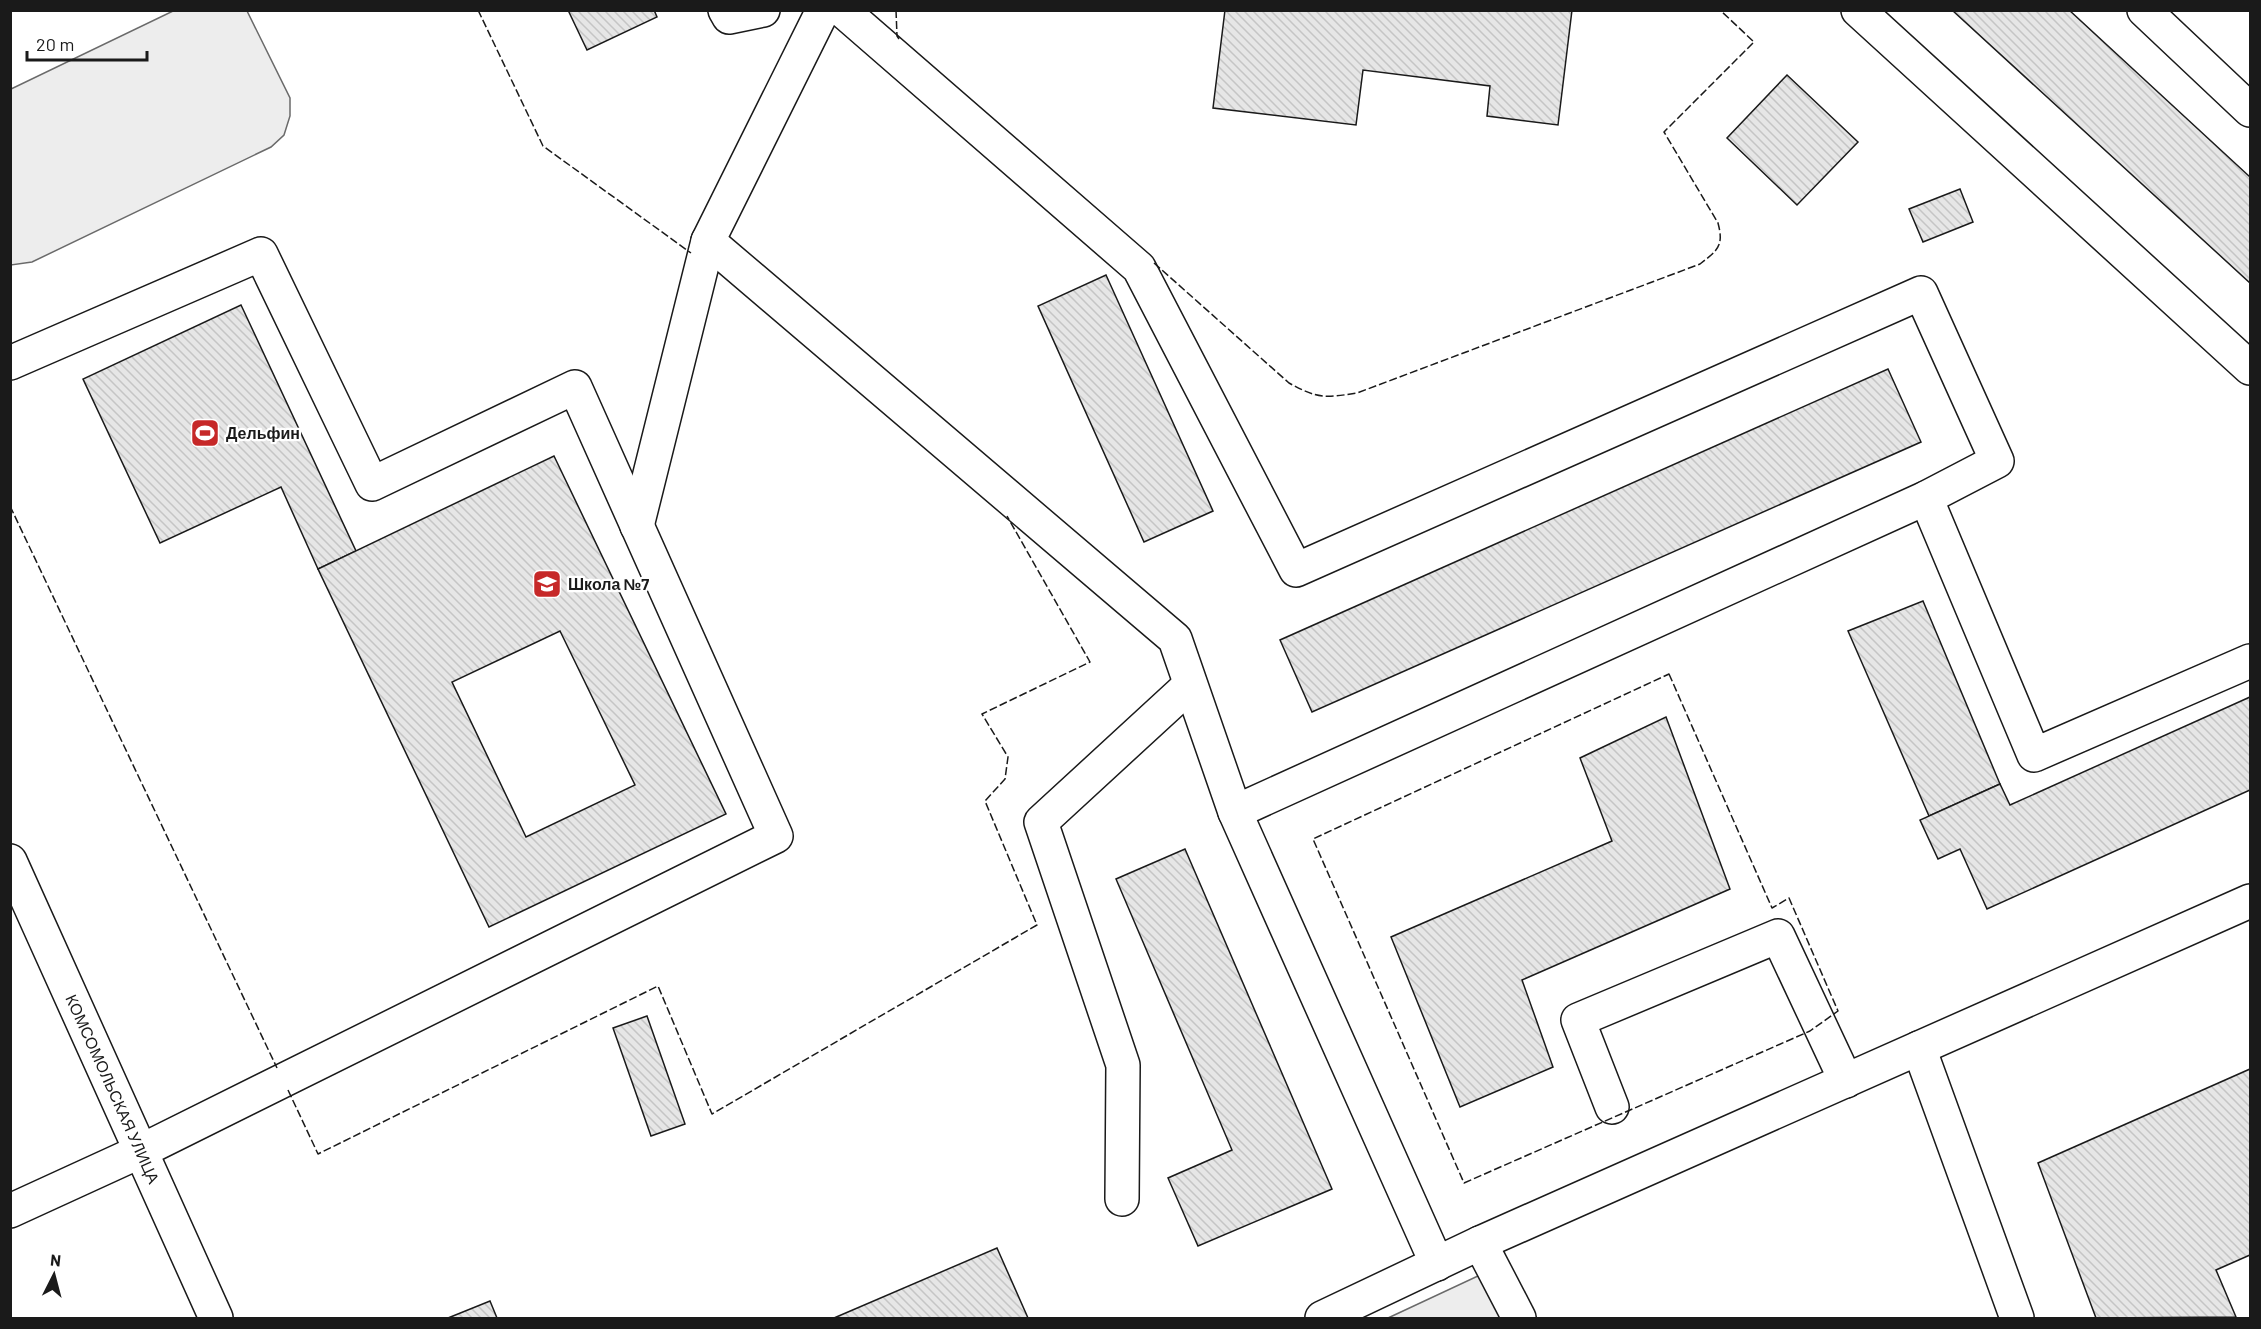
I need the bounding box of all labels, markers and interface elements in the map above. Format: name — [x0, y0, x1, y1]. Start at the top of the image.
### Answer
scale bar — [27, 24, 147, 62]
text: 20 m — [36, 33, 74, 55]
sports icon: Дельфин — [189, 417, 221, 449]
place label: Дельфин — [226, 423, 300, 442]
school or university icon: Школа №7 — [531, 568, 563, 600]
place label: Школа №7 — [568, 574, 649, 593]
street label: КОМСОМОЛЬСКАЯ УЛИЦА — [62, 991, 164, 1187]
north arrow — [24, 1245, 84, 1305]
text: N — [49, 1250, 62, 1270]

